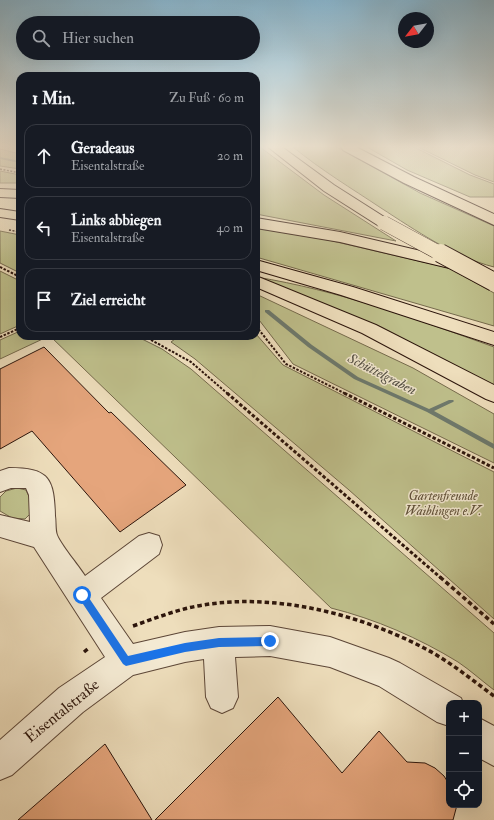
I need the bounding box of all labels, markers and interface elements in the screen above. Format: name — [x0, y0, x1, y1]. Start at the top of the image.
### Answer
north arrow — [398, 12, 434, 48]
search box — [16, 16, 260, 60]
icon: search — [30, 27, 52, 49]
text: Hier suchen — [62, 29, 134, 48]
text: 1 Min. — [32, 88, 75, 109]
text: Zu Fuß · 60 m — [169, 90, 244, 106]
text: Geradeaus — [71, 139, 134, 158]
icon: ahead — [33, 145, 55, 167]
text: 20 m — [217, 148, 243, 164]
text: Eisentalstraße — [71, 158, 145, 174]
text: Links abbiegen — [71, 211, 161, 230]
icon: left — [33, 217, 55, 239]
text: 40 m — [217, 220, 243, 236]
text: Eisentalstraße — [71, 230, 145, 246]
icon: arrive — [33, 289, 55, 311]
text: Ziel erreicht — [71, 291, 146, 310]
water label: Schüttelgraben — [344, 349, 419, 399]
park label: Gartenfreunde Waiblingen e.V. — [405, 488, 482, 519]
route start — [73, 586, 91, 604]
route end — [261, 632, 279, 650]
street label: Eisentalstraße — [21, 675, 104, 747]
map controls — [446, 700, 482, 808]
button: + — [446, 700, 482, 736]
button: − — [446, 736, 482, 772]
button: locate — [446, 772, 482, 808]

